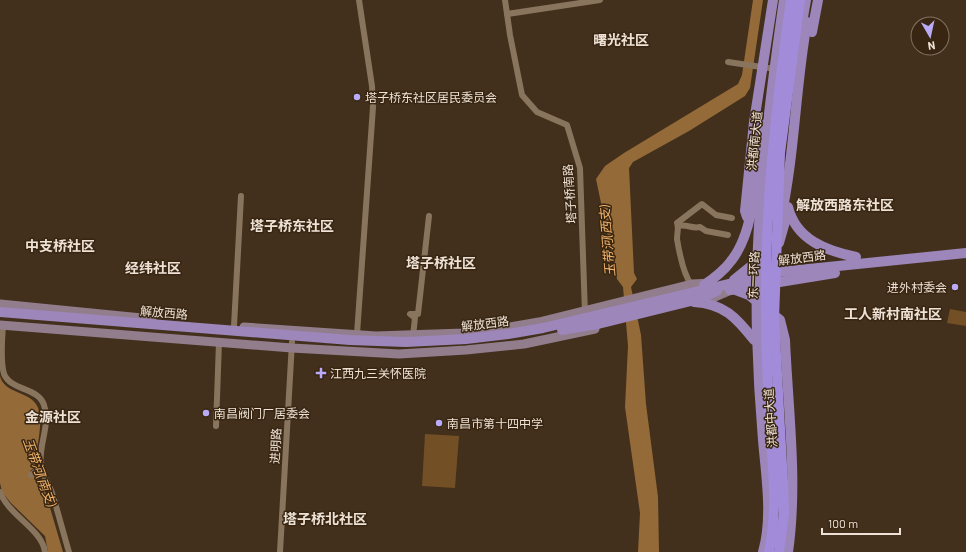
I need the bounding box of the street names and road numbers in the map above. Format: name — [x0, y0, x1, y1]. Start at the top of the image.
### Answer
street label: 洪都南大道 — [744, 110, 764, 172]
street label: 塔子桥南路 — [560, 164, 578, 224]
street label: 解放西路 — [777, 247, 827, 267]
street label: 东一环路 — [745, 251, 761, 299]
street label: 解放西路 — [139, 303, 189, 321]
street label: 解放西路 — [460, 313, 510, 333]
street label: 洪都中大道 — [761, 388, 779, 448]
street label: 进明路 — [267, 428, 283, 464]

